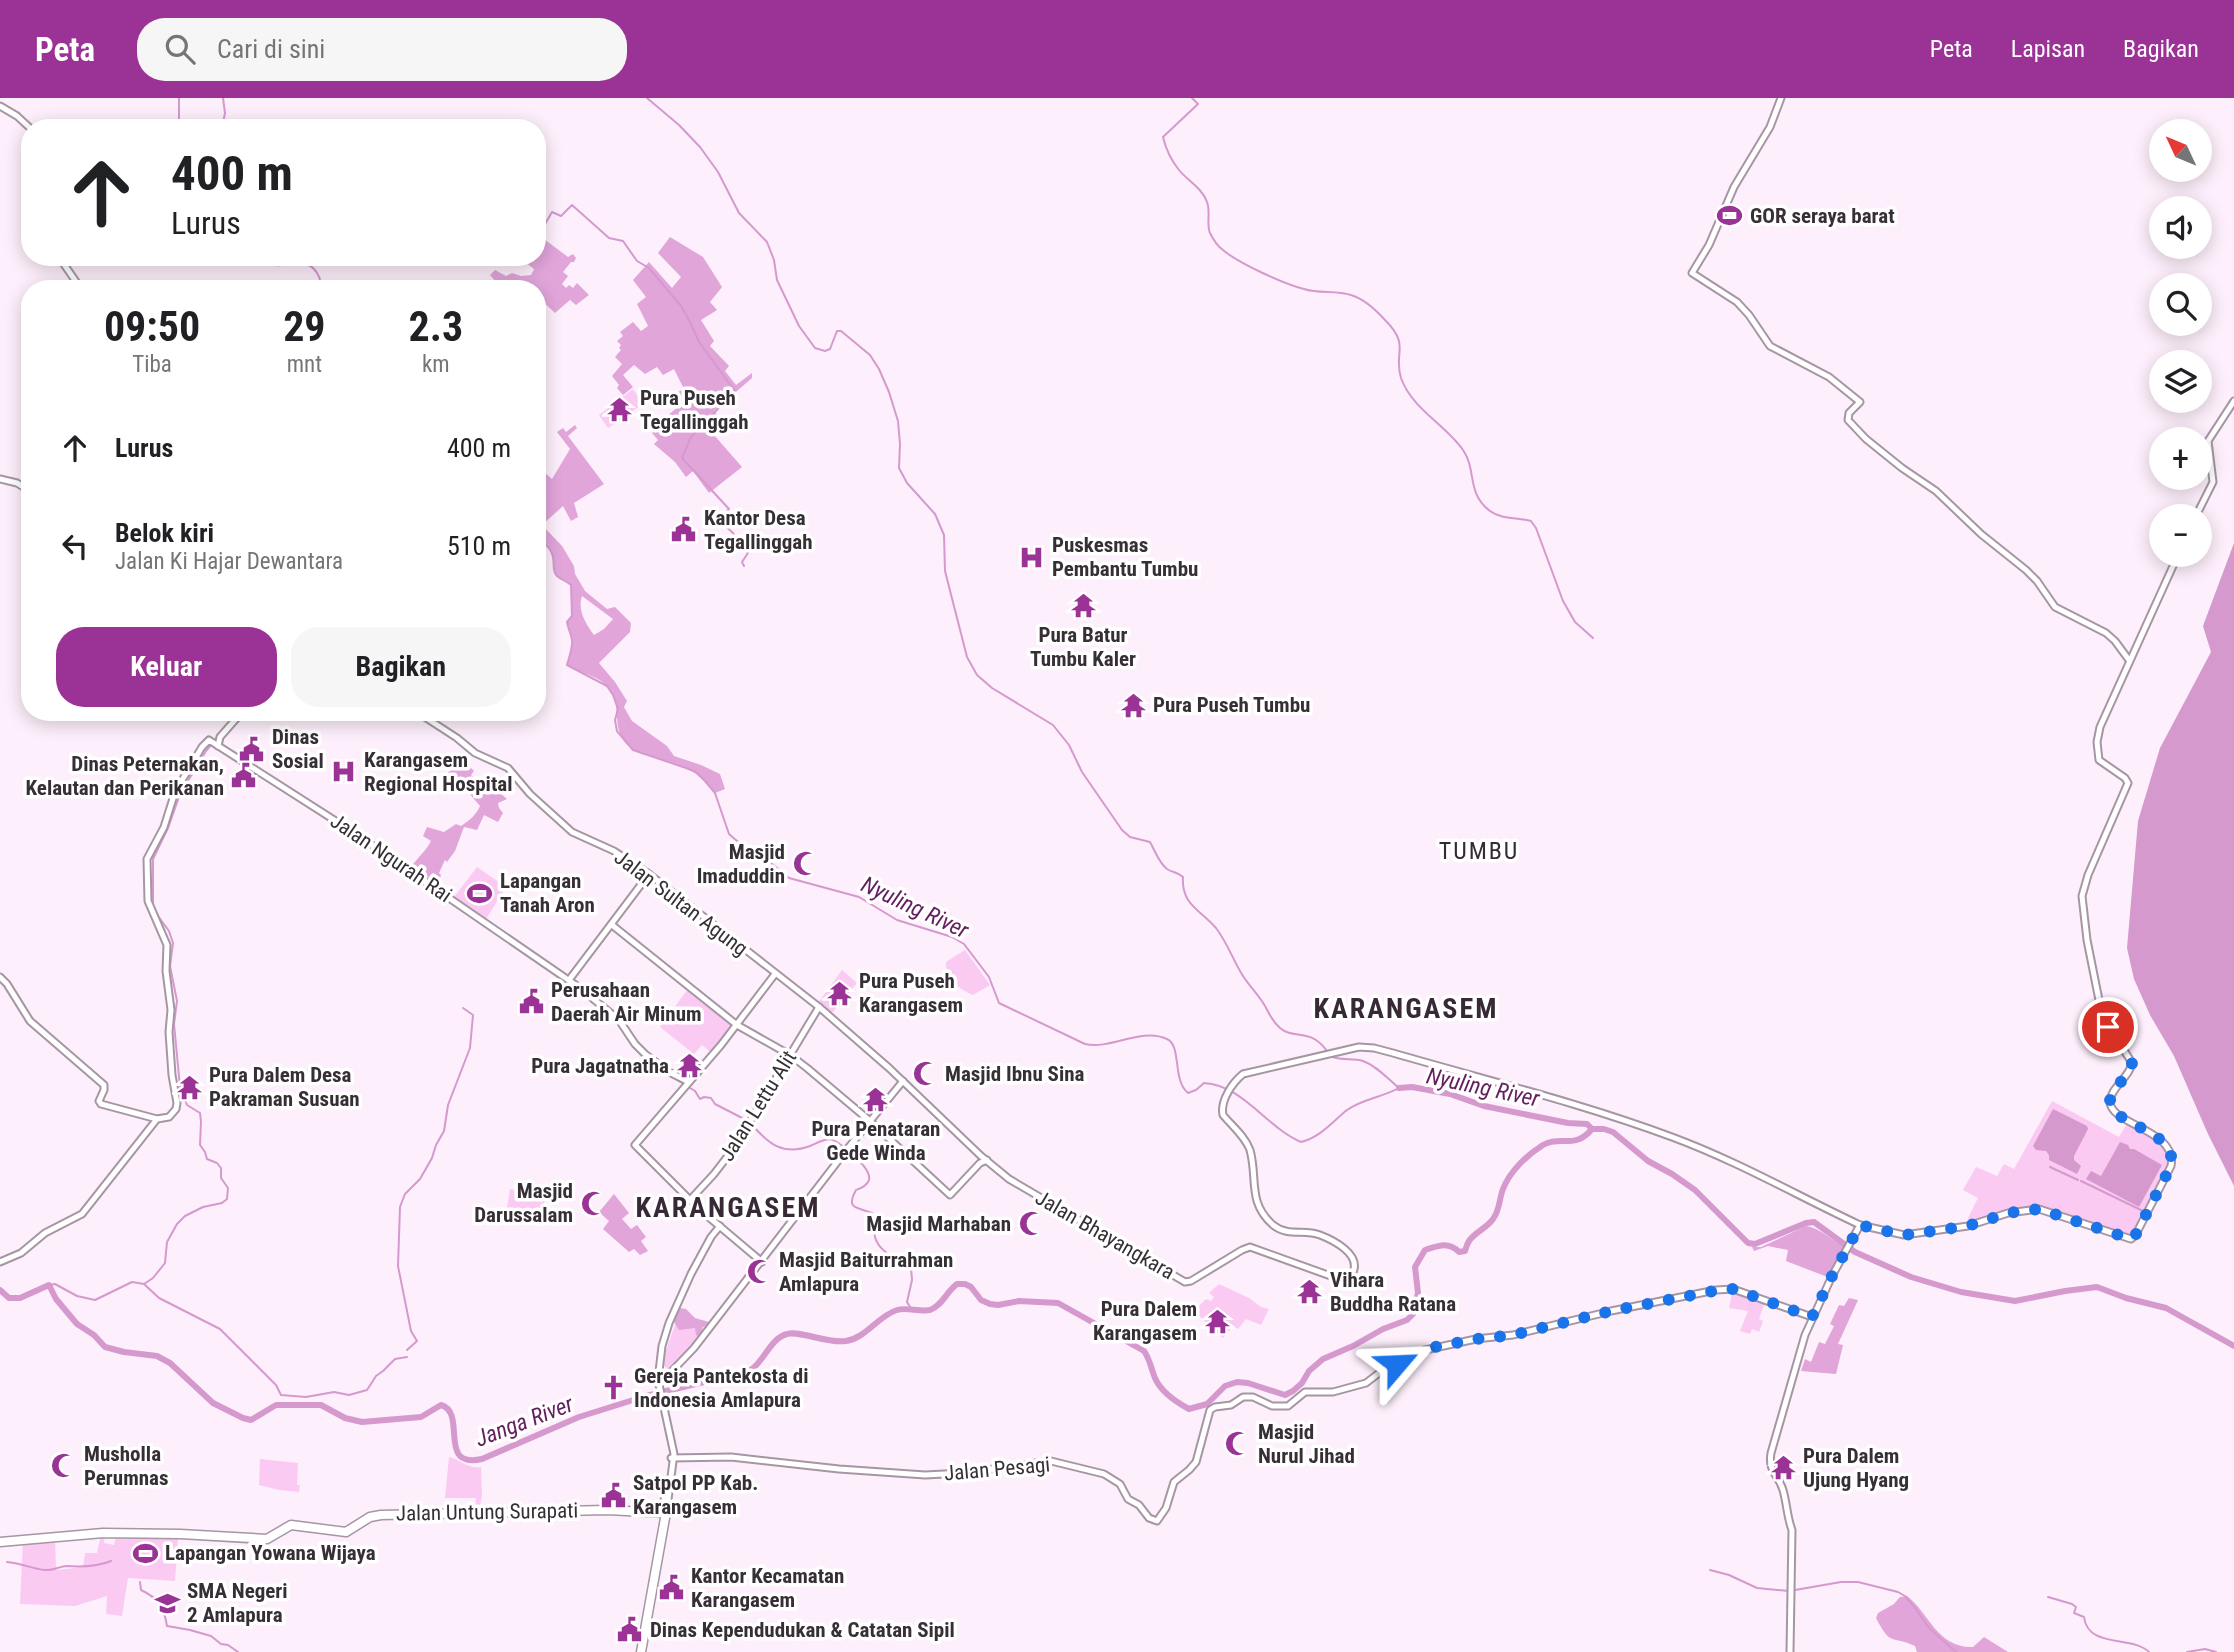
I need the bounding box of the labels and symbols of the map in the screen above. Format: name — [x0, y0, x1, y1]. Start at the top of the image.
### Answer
north arrow — [2149, 119, 2212, 182]
sports icon: GOR seraya barat — [1716, 202, 1744, 230]
place label: GOR seraya barat — [1750, 204, 1895, 228]
place label: Pura Puseh Tegallinggah — [640, 386, 749, 434]
temple icon: Pura Puseh Tegallinggah — [606, 396, 634, 424]
place label: Kantor Desa Tegallinggah — [704, 506, 813, 554]
public building icon: Kantor Desa Tegallinggah — [670, 516, 698, 544]
place label: Puskesmas Pembantu Tumbu — [1052, 533, 1198, 581]
hospital icon: Puskesmas Pembantu Tumbu — [1018, 543, 1046, 571]
temple icon: Pura Batur Tumbu Kaler — [1069, 592, 1097, 620]
place label: Pura Batur Tumbu Kaler — [1030, 623, 1136, 671]
temple icon: Pura Puseh Tumbu — [1119, 691, 1147, 719]
place label: Pura Puseh Tumbu — [1153, 693, 1310, 717]
place label: Dinas Sosial — [272, 725, 324, 773]
public building icon: Dinas Sosial — [238, 735, 266, 763]
place label: Karangasem Regional Hospital — [364, 748, 513, 796]
place label: Dinas Peternakan, Kelautan dan Perikanan — [26, 752, 224, 800]
hospital icon: Karangasem Regional Hospital — [330, 758, 358, 786]
public building icon: Dinas Peternakan, Kelautan dan Perikanan — [230, 762, 258, 790]
street label: Jalan Ngurah Rai — [326, 809, 456, 907]
district label: TUMBU — [1439, 837, 1519, 865]
place label: Masjid Imaduddin — [697, 840, 785, 888]
street label: Jalan Sultan Agung — [610, 845, 752, 961]
mosque icon: Masjid Imaduddin — [791, 850, 819, 878]
place label: Lapangan Tanah Aron — [500, 869, 595, 917]
water label: Nyuling River — [857, 871, 974, 944]
sports icon: Lapangan Tanah Aron — [466, 879, 494, 907]
place label: Pura Puseh Karangasem — [859, 969, 963, 1017]
place label: Perusahaan Daerah Air Minum — [551, 978, 702, 1026]
temple icon: Pura Puseh Karangasem — [825, 979, 853, 1007]
public building icon: Perusahaan Daerah Air Minum — [517, 988, 545, 1016]
district label: KARANGASEM — [1314, 992, 1498, 1025]
pin — [2078, 997, 2138, 1057]
street label: Jalan Lettu Alit — [715, 1047, 801, 1165]
temple icon: Pura Jagatnatha — [675, 1052, 703, 1080]
place label: Pura Jagatnatha — [531, 1054, 669, 1078]
mosque icon: Masjid Ibnu Sina — [911, 1060, 939, 1088]
place label: Masjid Ibnu Sina — [945, 1062, 1085, 1086]
water label: Nyuling River — [1424, 1062, 1543, 1113]
place label: Pura Dalem Desa Pakraman Susuan — [209, 1063, 360, 1111]
temple icon: Pura Dalem Desa Pakraman Susuan — [175, 1073, 203, 1101]
temple icon: Pura Penataran Gede Winda — [862, 1086, 890, 1114]
place label: Pura Penataran Gede Winda — [812, 1117, 940, 1165]
place label: Masjid Darussalam — [474, 1179, 573, 1227]
street label: Jalan Bhayangkara — [1031, 1186, 1179, 1284]
mosque icon: Masjid Darussalam — [579, 1189, 607, 1217]
district label: KARANGASEM — [636, 1191, 820, 1224]
mosque icon: Masjid Marhaban — [1017, 1210, 1045, 1238]
place label: Masjid Marhaban — [866, 1212, 1011, 1236]
place label: Masjid Baiturrahman Amlapura — [779, 1248, 953, 1296]
mosque icon: Masjid Baiturrahman Amlapura — [745, 1258, 773, 1286]
place label: Vihara Buddha Ratana — [1330, 1268, 1456, 1316]
temple icon: Vihara Buddha Ratana — [1296, 1278, 1324, 1306]
place label: Pura Dalem Karangasem — [1093, 1297, 1197, 1345]
temple icon: Pura Dalem Karangasem — [1203, 1307, 1231, 1335]
position arrow — [1360, 1327, 1434, 1401]
place label: Gereja Pantekosta di Indonesia Amlapura — [634, 1364, 808, 1412]
church icon: Gereja Pantekosta di Indonesia Amlapura — [600, 1374, 628, 1402]
water label: Janga River — [471, 1390, 578, 1452]
place label: Masjid Nurul Jihad — [1258, 1420, 1355, 1468]
mosque icon: Masjid Nurul Jihad — [1224, 1430, 1252, 1458]
place label: Musholla Perumnas — [84, 1442, 168, 1490]
place label: Pura Dalem Ujung Hyang — [1803, 1444, 1909, 1492]
mosque icon: Musholla Perumnas — [50, 1452, 78, 1480]
street label: Jalan Pesagi — [943, 1452, 1051, 1486]
temple icon: Pura Dalem Ujung Hyang — [1769, 1454, 1797, 1482]
place label: Satpol PP Kab. Karangasem — [633, 1471, 758, 1519]
public building icon: Satpol PP Kab. Karangasem — [599, 1481, 627, 1509]
street label: Jalan Untung Surapati — [396, 1498, 578, 1526]
sports icon: Lapangan Yowana Wijaya — [131, 1539, 159, 1567]
place label: Lapangan Yowana Wijaya — [165, 1541, 376, 1565]
place label: Kantor Kecamatan Karangasem — [691, 1564, 844, 1612]
public building icon: Kantor Kecamatan Karangasem — [657, 1574, 685, 1602]
place label: SMA Negeri 2 Amlapura — [187, 1579, 288, 1627]
school or university icon: SMA Negeri 2 Amlapura — [153, 1589, 181, 1617]
public building icon: Dinas Kependudukan & Catatan Sipil — [616, 1616, 644, 1644]
place label: Dinas Kependudukan & Catatan Sipil — [650, 1618, 955, 1642]

